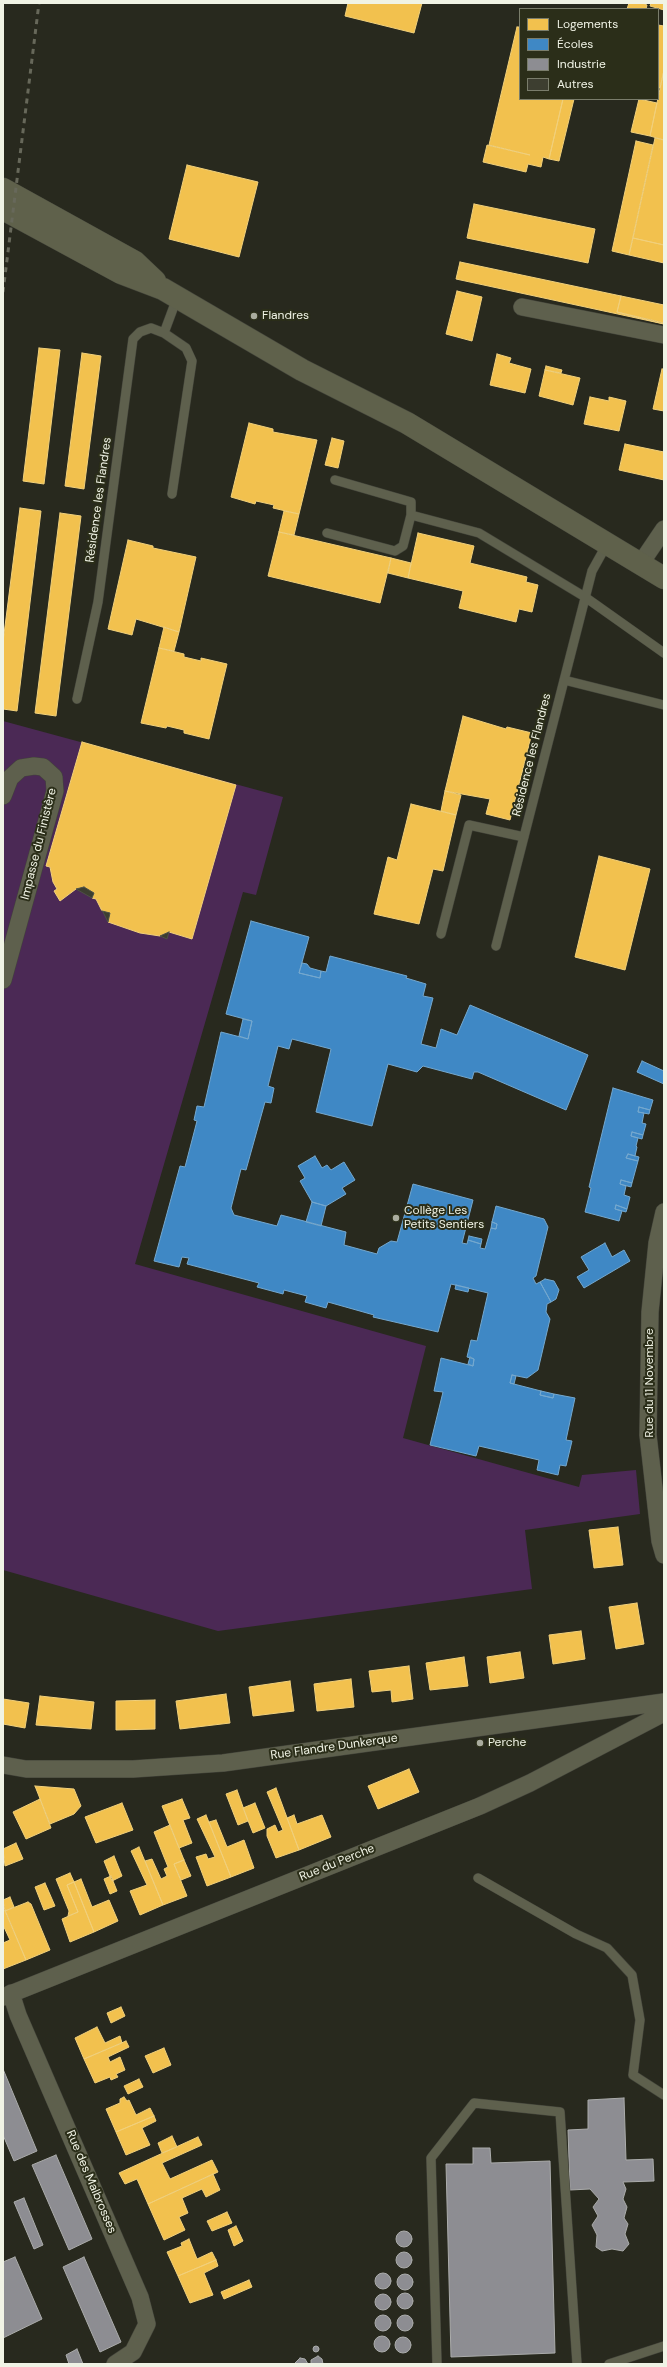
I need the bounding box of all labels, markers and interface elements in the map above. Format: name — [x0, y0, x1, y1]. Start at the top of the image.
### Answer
legend — [519, 8, 659, 100]
text: Logements — [557, 16, 618, 32]
text: Écoles — [557, 36, 593, 52]
text: Industrie — [557, 56, 606, 72]
text: Autres — [557, 76, 593, 92]
place label: Flandres — [262, 309, 309, 323]
marker: Flandres — [249, 311, 259, 321]
street label: Résidence les Flandres — [83, 436, 115, 564]
street label: Résidence les Flandres — [510, 692, 554, 818]
street label: Impasse du Finistère — [18, 787, 60, 901]
place label: Collège Les Petits Sentiers — [404, 1204, 484, 1232]
marker: Collège Les Petits Sentiers — [391, 1213, 401, 1223]
street label: Rue du 11 Novembre — [643, 1328, 657, 1438]
street label: Rue Flandre Dunkerque — [270, 1731, 398, 1763]
place label: Perche — [488, 1736, 526, 1750]
marker: Perche — [475, 1738, 485, 1748]
street label: Rue du Perche — [297, 1841, 377, 1885]
street label: Rue des Malbrosses — [63, 2128, 119, 2236]

